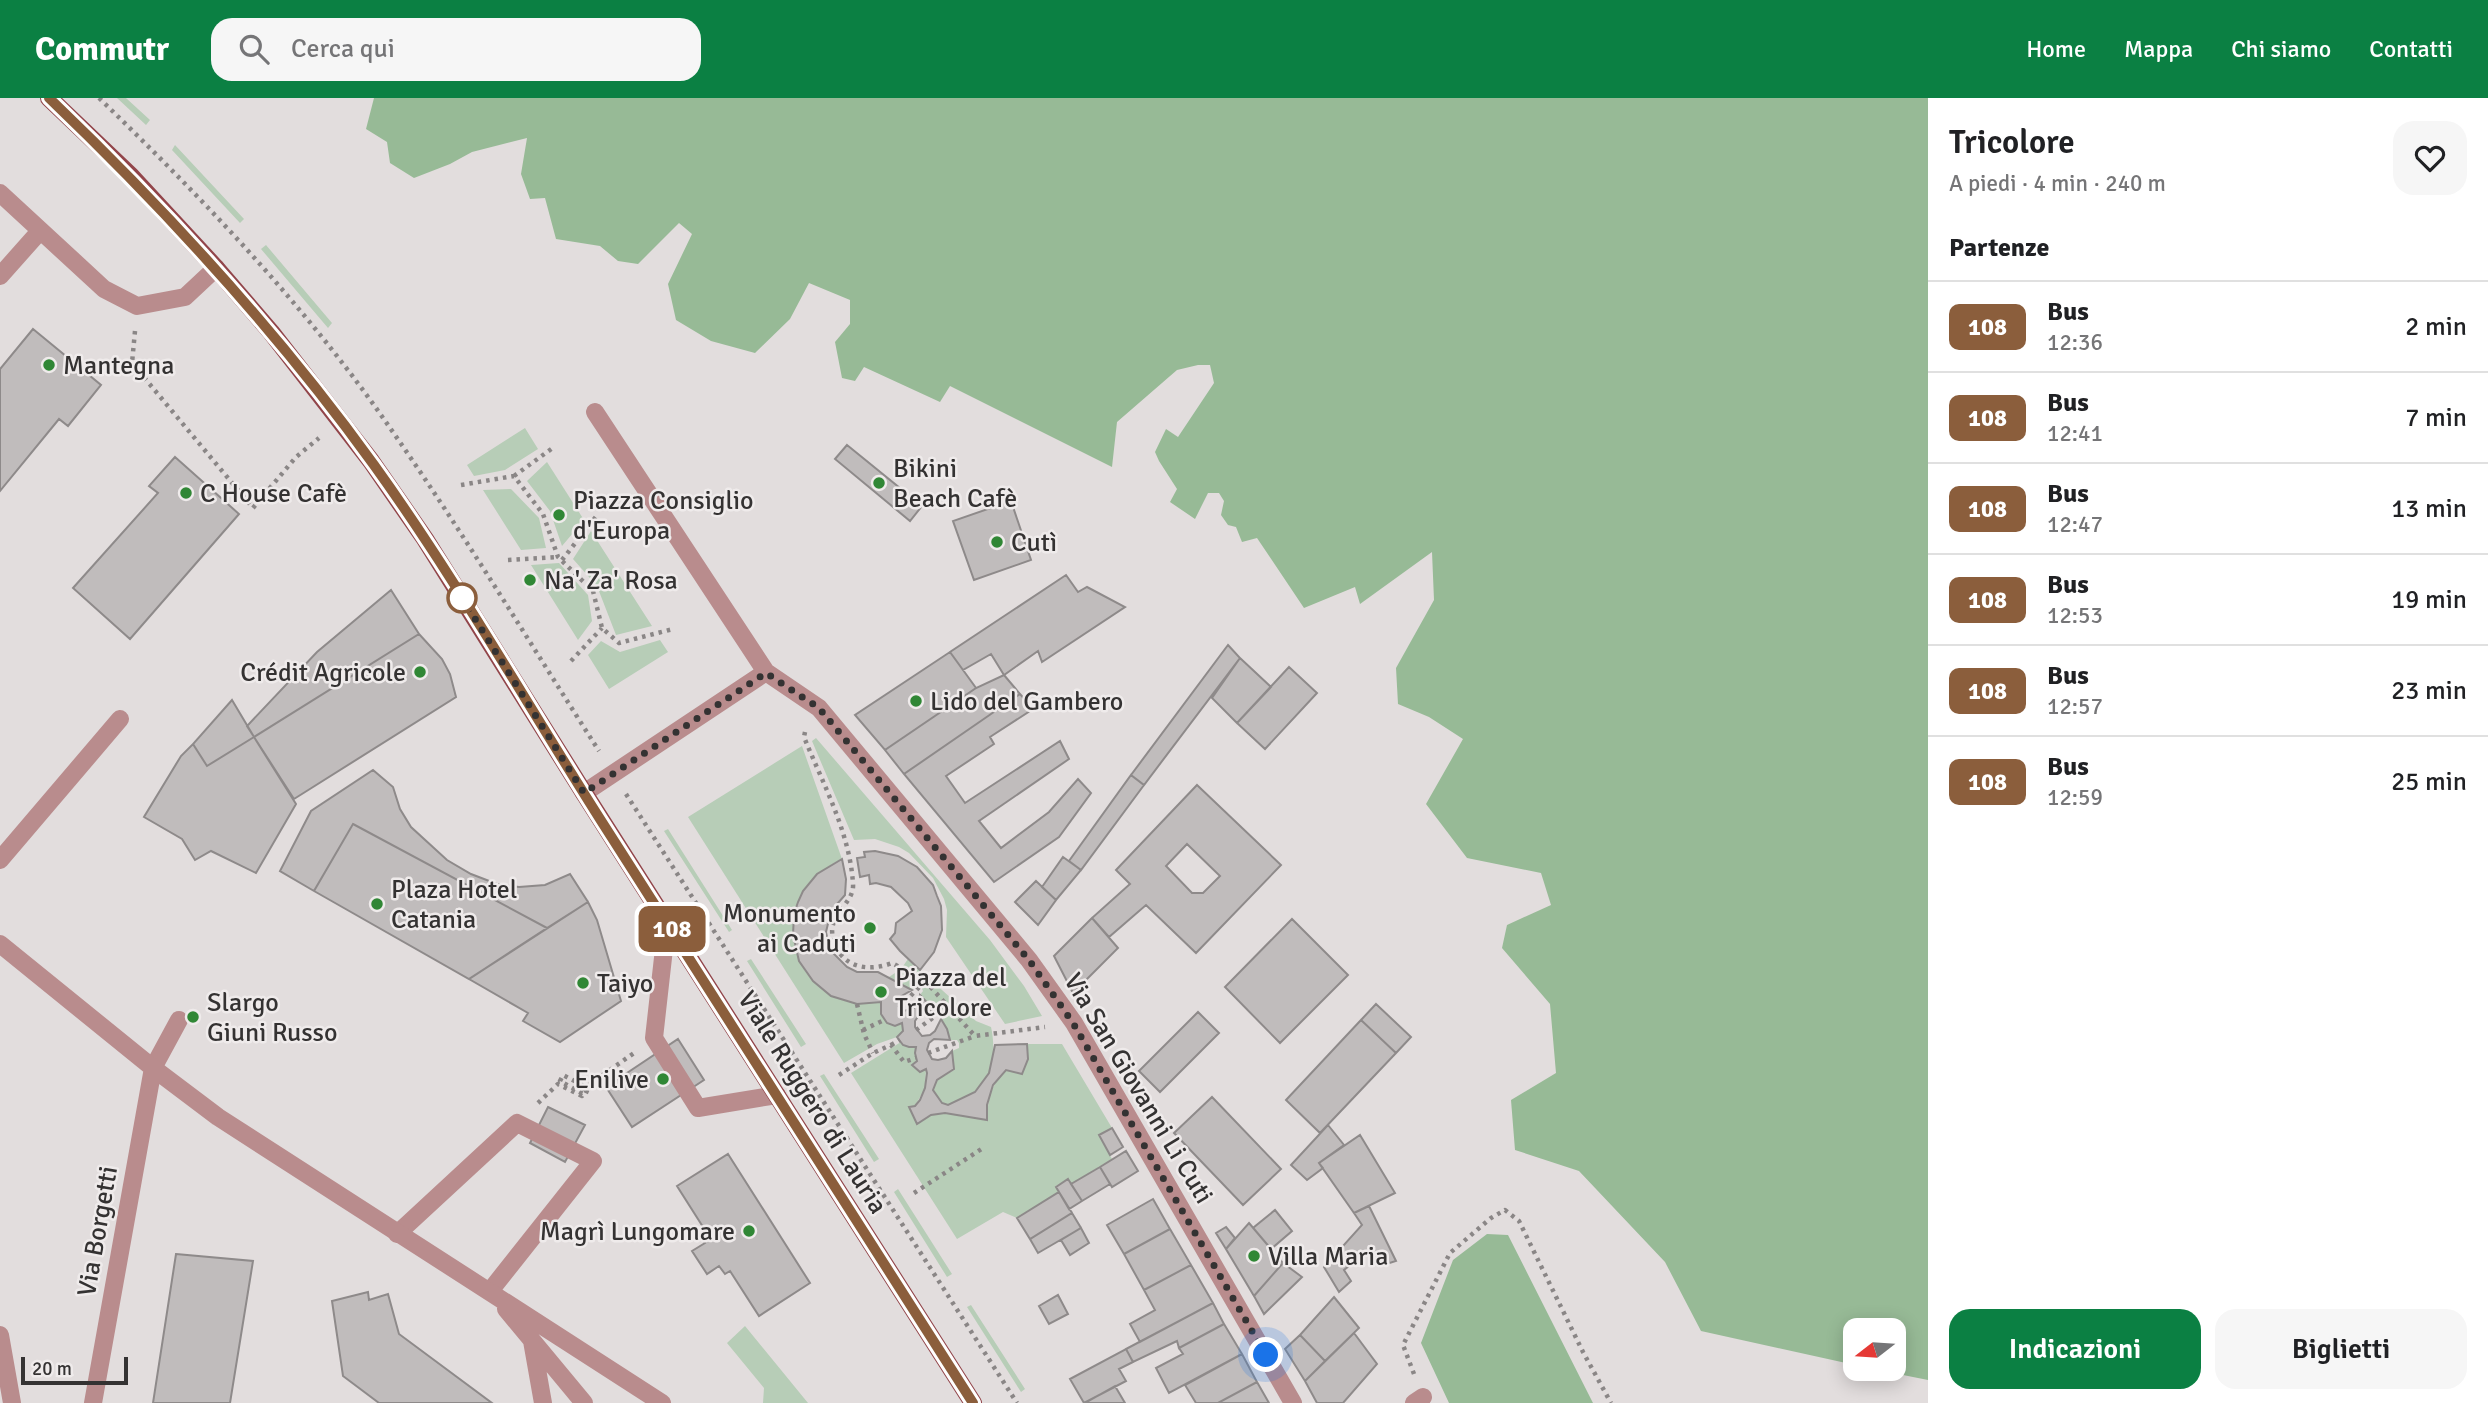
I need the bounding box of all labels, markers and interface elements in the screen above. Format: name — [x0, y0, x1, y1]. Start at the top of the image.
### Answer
search box — [211, 18, 701, 81]
text: Commutr — [35, 29, 169, 70]
icon: search — [235, 30, 273, 68]
text: Cerca qui — [291, 33, 395, 65]
text: Home — [2026, 34, 2086, 64]
text: Mappa — [2124, 34, 2193, 64]
text: Chi siamo — [2231, 34, 2331, 64]
text: Contatti — [2369, 34, 2453, 64]
button: heart — [2393, 121, 2467, 195]
text: Tricolore — [1949, 122, 2075, 163]
text: A piedi · 4 min · 240 m — [1949, 169, 2166, 198]
text: Partenze — [1949, 232, 2049, 264]
text: Bus — [2047, 296, 2089, 328]
text: 2 min — [2405, 311, 2467, 343]
text: 108 — [1968, 312, 2007, 342]
text: 12:36 — [2047, 328, 2103, 357]
place label: Mantegna — [63, 350, 174, 382]
marker: Mantegna — [41, 357, 57, 373]
text: Bus — [2047, 387, 2089, 419]
text: 7 min — [2405, 402, 2467, 434]
text: 108 — [1968, 403, 2007, 433]
text: 12:41 — [2047, 419, 2103, 448]
place label: Bikini Beach Cafè — [893, 453, 1017, 515]
marker: Bikini Beach Cafè — [871, 475, 887, 491]
place label: C House Cafè — [200, 478, 347, 510]
text: Bus — [2047, 478, 2089, 510]
marker: C House Cafè — [178, 485, 194, 501]
place label: Piazza Consiglio d'Europa — [573, 485, 754, 547]
text: 13 min — [2391, 493, 2467, 525]
text: 108 — [1968, 494, 2007, 524]
marker: Piazza Consiglio d'Europa — [551, 507, 567, 523]
text: 12:47 — [2047, 510, 2103, 539]
place label: Cutì — [1011, 527, 1057, 559]
marker: Cutì — [989, 534, 1005, 550]
place label: Na' Za' Rosa — [544, 565, 678, 597]
text: Bus — [2047, 569, 2089, 601]
marker: Na' Za' Rosa — [522, 572, 538, 588]
unlabelled marker — [447, 583, 477, 613]
text: 19 min — [2391, 584, 2467, 616]
text: 108 — [1968, 585, 2007, 615]
text: 12:53 — [2047, 601, 2103, 630]
place label: Crédit Agricole — [240, 657, 406, 689]
text: Bus — [2047, 660, 2089, 692]
marker: Crédit Agricole — [412, 664, 428, 680]
text: 23 min — [2391, 675, 2467, 707]
text: 108 — [1968, 676, 2007, 706]
place label: Lido del Gambero — [930, 686, 1123, 718]
text: 12:57 — [2047, 692, 2103, 721]
marker: Lido del Gambero — [908, 693, 924, 709]
text: Bus — [2047, 751, 2089, 783]
text: 25 min — [2391, 766, 2467, 798]
text: 108 — [1968, 767, 2007, 797]
text: 12:59 — [2047, 783, 2103, 812]
place label: Plaza Hotel Catania — [391, 874, 517, 936]
marker: Plaza Hotel Catania — [369, 896, 385, 912]
place label: Monumento ai Caduti — [723, 898, 856, 960]
line badge: 108 — [632, 906, 712, 952]
text: 108 — [653, 914, 691, 944]
marker: Monumento ai Caduti — [862, 920, 878, 936]
place label: Piazza del Tricolore — [895, 962, 1007, 1024]
street label: Via San Giovanni Li Cuti — [1057, 967, 1220, 1210]
place label: Taiyo — [597, 968, 653, 1000]
marker: Taiyo — [575, 975, 591, 991]
marker: Piazza del Tricolore — [873, 984, 889, 1000]
street label: Viale Ruggero di Lauria — [731, 985, 894, 1220]
place label: Slargo Giuni Russo — [207, 987, 337, 1049]
marker: Slargo Giuni Russo — [185, 1009, 201, 1025]
place label: Enilive — [574, 1064, 649, 1096]
marker: Enilive — [655, 1071, 671, 1087]
street label: Via Borgetti — [71, 1164, 125, 1299]
place label: Magrì Lungomare — [540, 1216, 735, 1248]
marker: Magrì Lungomare — [741, 1223, 757, 1239]
place label: Villa Maria — [1268, 1241, 1388, 1273]
marker: Villa Maria — [1246, 1248, 1262, 1264]
button: Indicazioni — [1949, 1309, 2201, 1389]
button: Biglietti — [2215, 1309, 2467, 1389]
north arrow — [1843, 1318, 1906, 1381]
map controls — [1843, 1318, 1906, 1381]
your location — [1248, 1337, 1283, 1372]
scale bar — [21, 1354, 128, 1386]
text: 20 m — [32, 1357, 72, 1381]

